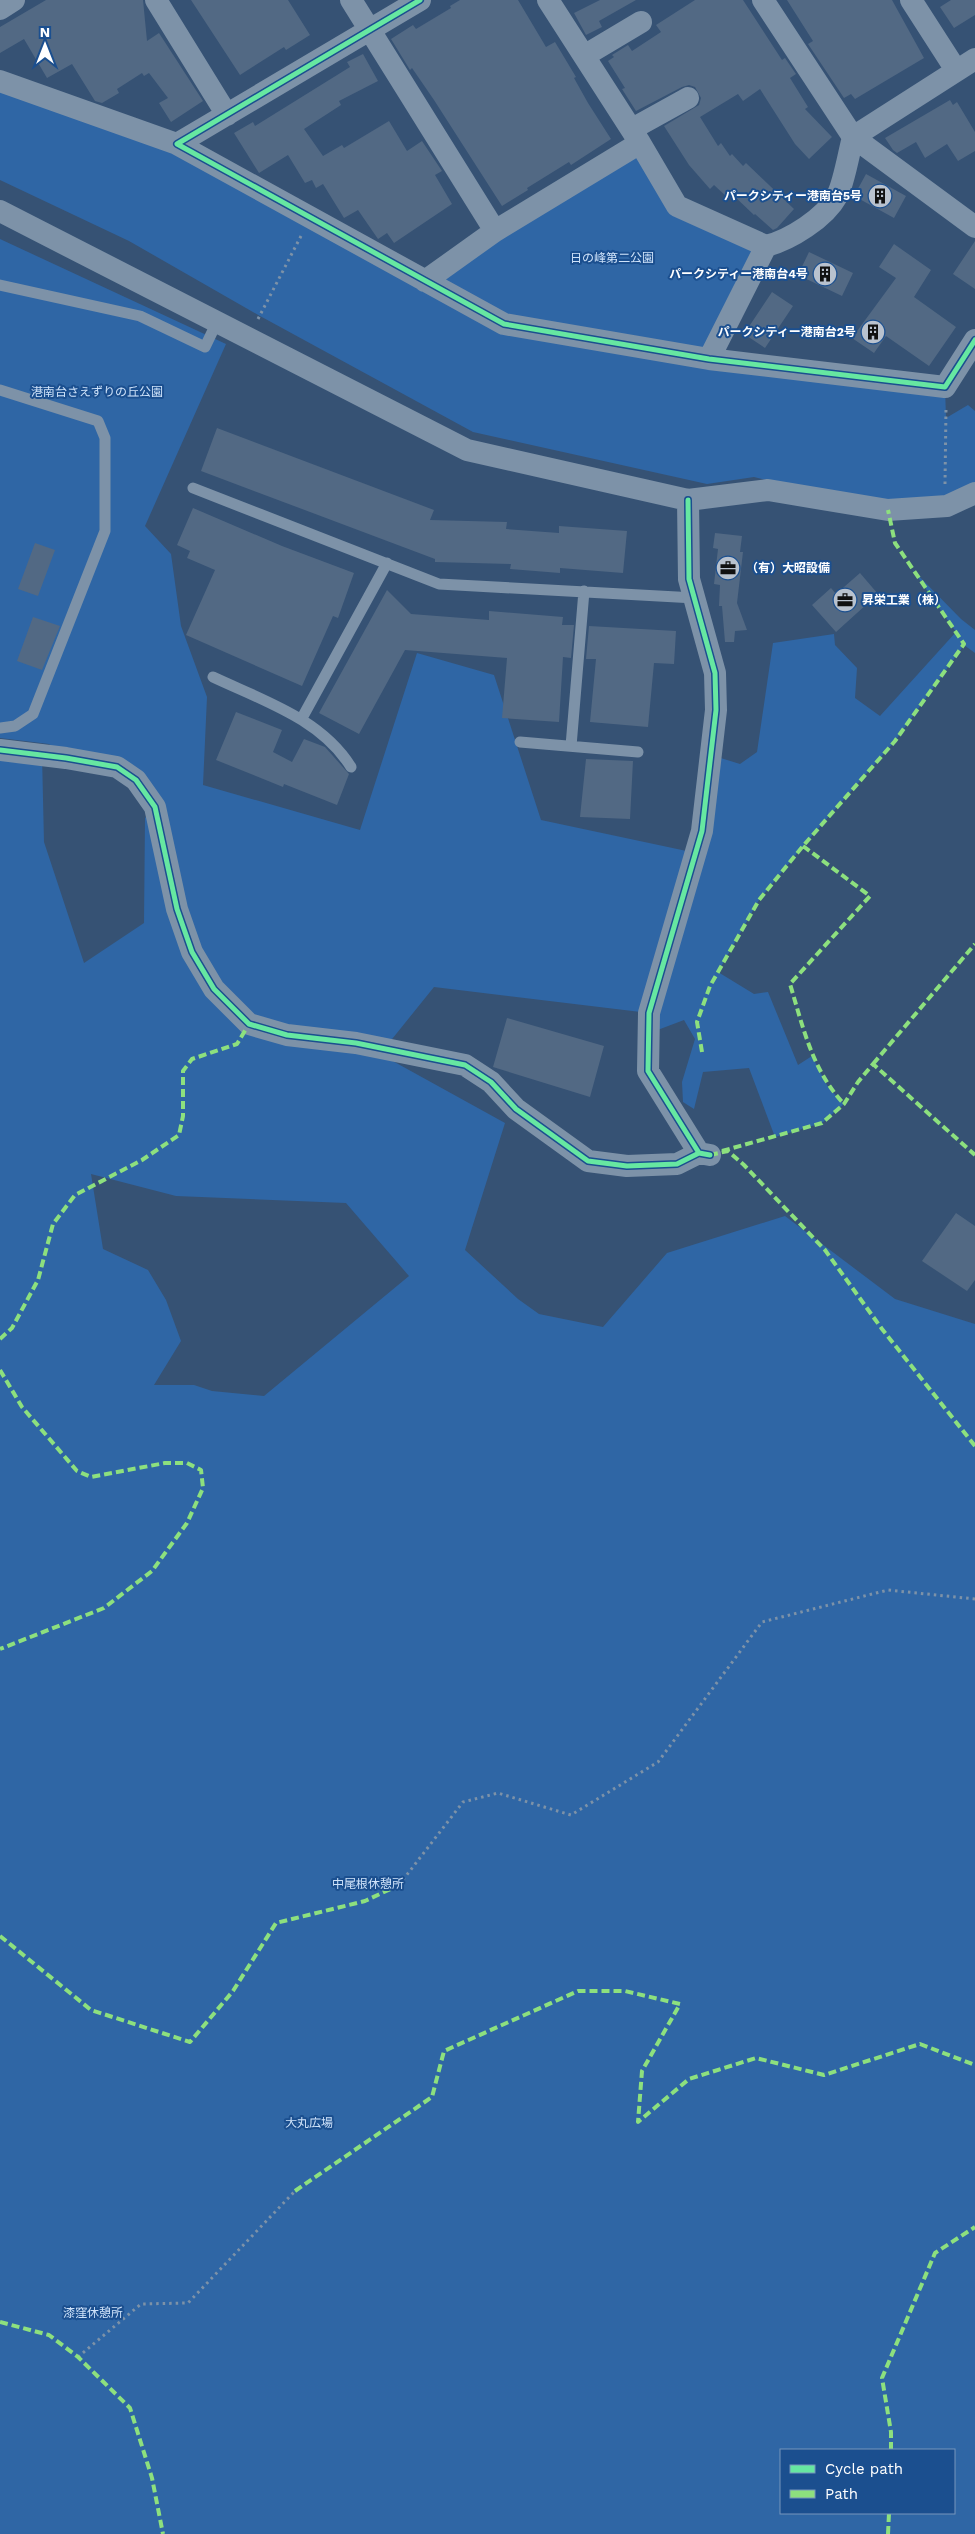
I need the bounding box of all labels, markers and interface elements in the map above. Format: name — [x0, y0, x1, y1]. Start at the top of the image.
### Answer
north arrow — [20, 20, 70, 70]
text: N — [40, 24, 50, 40]
building icon: パークシティー港南台5号 — [867, 183, 893, 209]
place label: パークシティー港南台5号 — [724, 189, 862, 203]
park label: 日の峰第二公園 — [570, 251, 654, 265]
building icon: パークシティー港南台4号 — [812, 261, 838, 287]
place label: パークシティー港南台4号 — [669, 267, 808, 281]
building icon: パークシティー港南台2号 — [860, 319, 886, 345]
place label: パークシティー港南台2号 — [718, 325, 856, 339]
park label: 港南台さえずりの丘公園 — [31, 385, 163, 399]
office icon: （有）大昭設備 — [715, 555, 741, 581]
place label: （有）大昭設備 — [746, 561, 830, 575]
office icon: 昇栄工業（株） — [832, 587, 858, 613]
place label: 昇栄工業（株） — [862, 593, 946, 607]
park label: 中尾根休憩所 — [332, 1877, 404, 1891]
park label: 大丸広場 — [285, 2116, 333, 2130]
park label: 漆窪休憩所 — [63, 2306, 123, 2320]
legend — [780, 2449, 955, 2514]
text: Cycle path — [825, 2460, 903, 2478]
text: Path — [825, 2485, 858, 2503]

